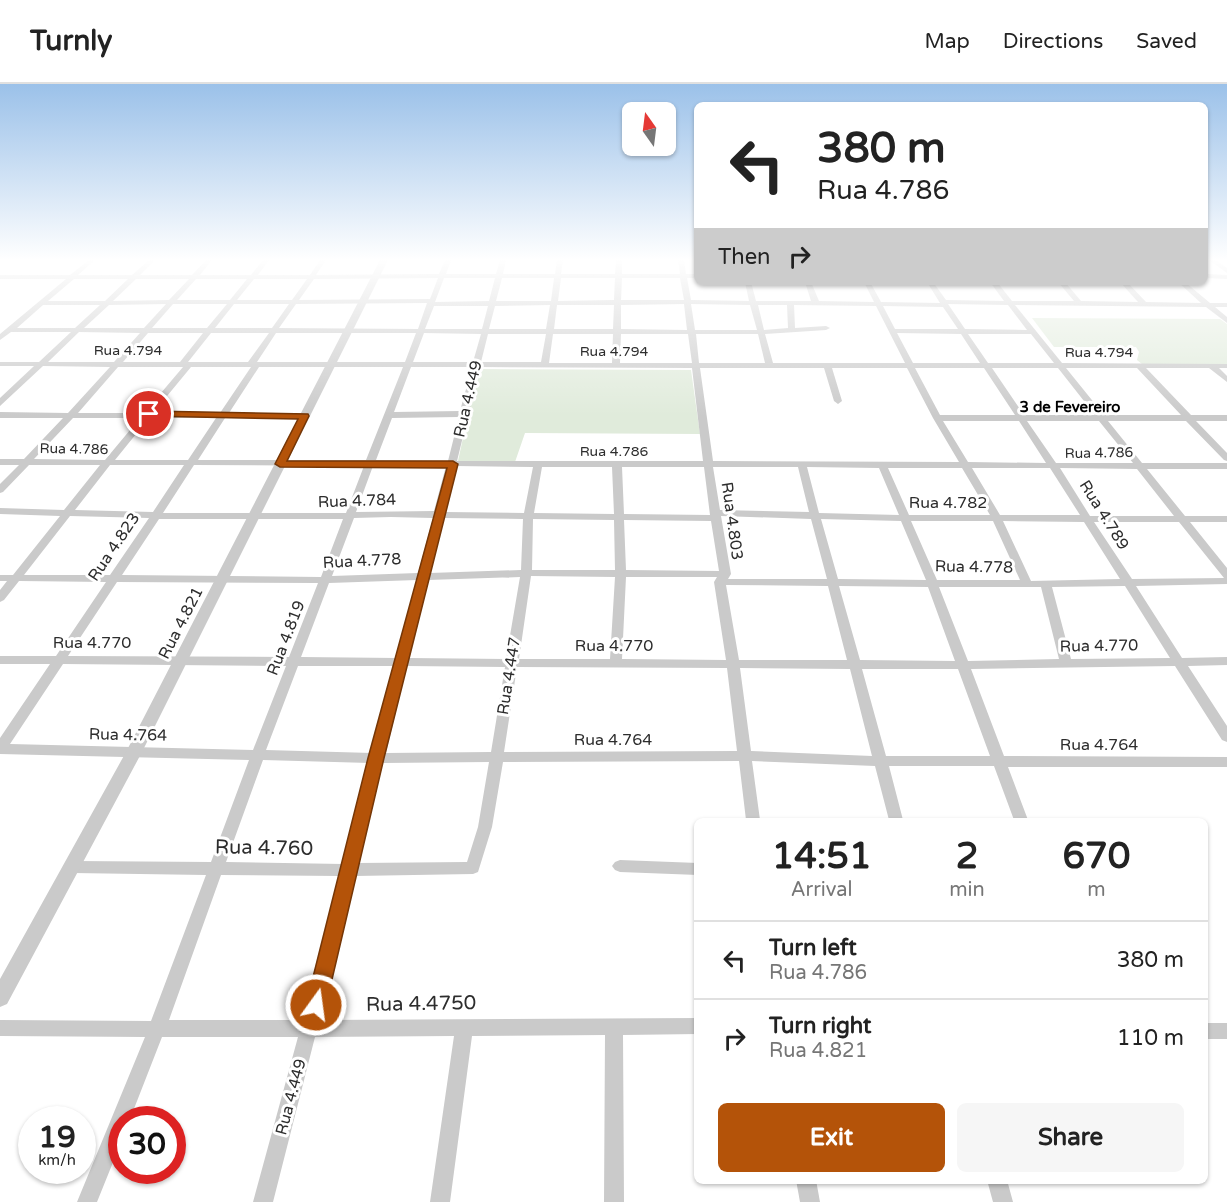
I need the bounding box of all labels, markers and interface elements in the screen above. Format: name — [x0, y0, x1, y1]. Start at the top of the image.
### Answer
text: Turnly — [30, 24, 112, 58]
text: Map — [924, 29, 970, 54]
text: Directions — [1003, 29, 1103, 54]
text: Saved — [1136, 29, 1197, 54]
north arrow — [622, 102, 676, 156]
map controls — [622, 102, 676, 156]
text: 380 m — [817, 123, 946, 174]
icon: left — [718, 126, 796, 204]
text: Rua 4.786 — [817, 174, 949, 207]
icon: right — [783, 240, 816, 273]
text: Then — [718, 244, 771, 270]
street label: Rua 4.794 — [94, 342, 163, 359]
street label: Rua 4.794 — [580, 343, 649, 360]
street label: Rua 4.794 — [1065, 344, 1134, 361]
street label: Rua 4.449 — [449, 359, 487, 439]
pin — [123, 388, 174, 439]
icon: arrive — [132, 397, 165, 430]
district label: 3 de Fevereiro — [1020, 398, 1120, 416]
street label: Rua 4.786 — [40, 440, 109, 458]
street label: Rua 4.786 — [580, 443, 649, 460]
street label: Rua 4.786 — [1065, 444, 1134, 462]
street label: Rua 4.789 — [1075, 476, 1133, 554]
street label: Rua 4.803 — [717, 481, 747, 561]
street label: Rua 4.784 — [317, 490, 397, 512]
street label: Rua 4.782 — [909, 493, 987, 513]
street label: Rua 4.823 — [84, 509, 144, 585]
street label: Rua 4.778 — [322, 549, 402, 573]
street label: Rua 4.778 — [935, 556, 1013, 578]
street label: Rua 4.821 — [154, 583, 208, 663]
street label: Rua 4.819 — [263, 598, 309, 678]
street label: Rua 4.770 — [53, 633, 131, 653]
street label: Rua 4.770 — [1060, 635, 1138, 657]
street label: Rua 4.447 — [493, 636, 525, 716]
street label: Rua 4.770 — [575, 636, 653, 656]
street label: Rua 4.764 — [89, 724, 167, 746]
street label: Rua 4.764 — [574, 730, 652, 750]
street label: Rua 4.764 — [1060, 735, 1138, 755]
street label: Rua 4.760 — [215, 835, 313, 861]
text: 14:51 — [772, 835, 872, 878]
text: 2 — [956, 835, 978, 878]
text: 670 — [1062, 835, 1130, 878]
text: Arrival — [791, 878, 853, 902]
text: min — [949, 878, 985, 902]
text: m — [1087, 878, 1106, 902]
text: Turn left — [769, 935, 857, 961]
icon: left — [718, 944, 751, 977]
text: 380 m — [1117, 947, 1184, 973]
text: Rua 4.786 — [769, 961, 867, 985]
position arrow — [284, 973, 348, 1037]
street label: Rua 4.4750 — [366, 991, 476, 1017]
text: Turn right — [769, 1013, 871, 1039]
icon: right — [718, 1022, 751, 1055]
text: 110 m — [1117, 1025, 1184, 1051]
text: Rua 4.821 — [769, 1039, 867, 1063]
street label: Rua 4.449 — [271, 1057, 311, 1137]
button: Exit — [718, 1103, 945, 1172]
button: Share — [957, 1103, 1184, 1172]
speed limit sign: 30 — [108, 1106, 186, 1184]
text: 19 — [38, 1119, 76, 1156]
text: km/h — [38, 1151, 76, 1169]

